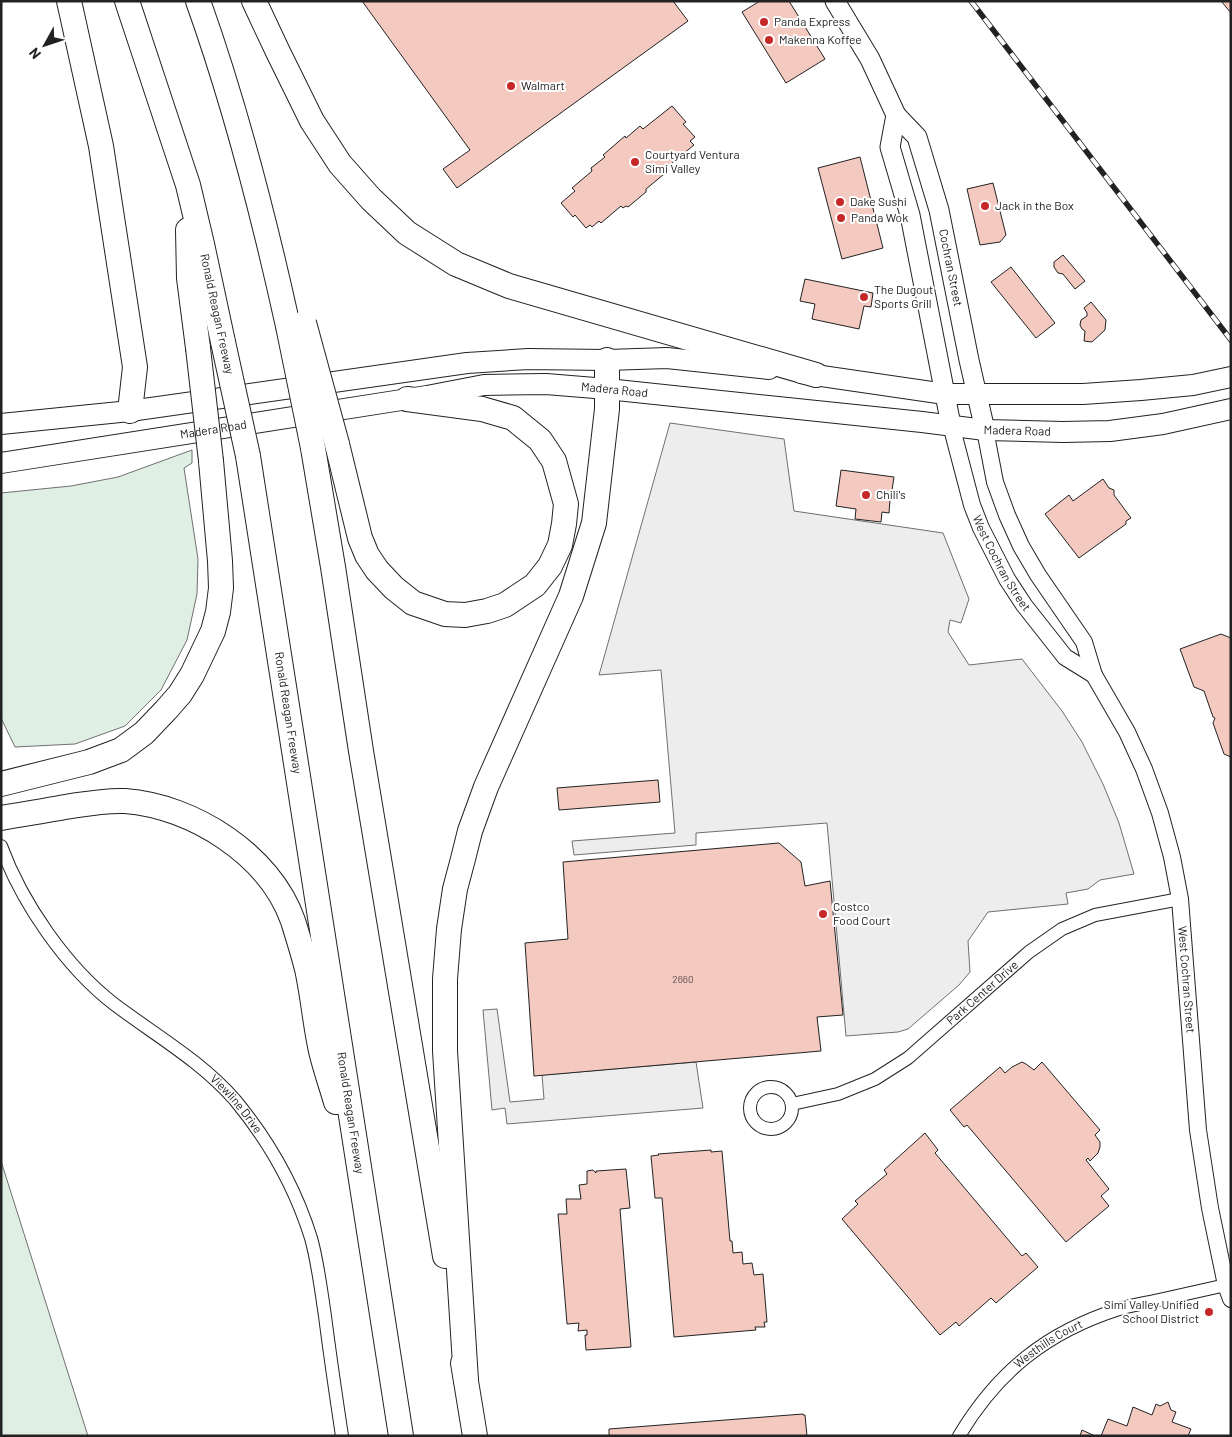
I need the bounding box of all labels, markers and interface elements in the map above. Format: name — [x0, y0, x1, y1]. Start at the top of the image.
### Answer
place label: Panda Express — [774, 14, 850, 28]
marker: Panda Express — [758, 16, 770, 28]
north arrow — [20, 20, 70, 70]
place label: Makenna Koffee — [779, 32, 862, 46]
marker: Makenna Koffee — [763, 34, 775, 46]
text: N — [25, 45, 44, 63]
place label: Walmart — [521, 78, 565, 92]
marker: Walmart — [505, 80, 517, 92]
place label: Courtyard Ventura Simi Valley — [645, 147, 740, 175]
marker: Courtyard Ventura Simi Valley — [629, 156, 641, 168]
place label: Dake Sushi — [850, 194, 907, 208]
marker: Dake Sushi — [834, 196, 846, 208]
place label: Jack in the Box — [995, 198, 1074, 212]
marker: Jack in the Box — [979, 200, 991, 212]
place label: Panda Wok — [851, 210, 908, 224]
marker: Panda Wok — [835, 212, 847, 224]
street label: Cochran Street — [937, 228, 966, 307]
street label: Ronald Reagan Freeway — [198, 252, 238, 376]
place label: The Dugout Sports Grill — [874, 282, 933, 310]
marker: The Dugout Sports Grill — [858, 291, 870, 303]
street label: Madera Road — [581, 379, 649, 399]
street label: Madera Road — [179, 416, 247, 441]
street label: Madera Road — [984, 422, 1051, 438]
place label: Chili's — [876, 487, 906, 501]
marker: Chili's — [860, 489, 872, 501]
street label: West Cochran Street — [971, 513, 1034, 613]
street label: Ronald Reagan Freeway — [273, 651, 306, 775]
place label: Costco Food Court — [833, 899, 891, 927]
marker: Costco Food Court — [817, 908, 829, 920]
street label: West Cochran Street — [1176, 925, 1198, 1034]
street label: Park Center Drive — [943, 957, 1020, 1027]
house number: 2660 — [672, 973, 694, 985]
street label: Ronald Reagan Freeway — [335, 1051, 368, 1175]
street label: Viewline Drive — [208, 1071, 266, 1135]
place label: Simi Valley Unified School District — [1104, 1297, 1199, 1325]
marker: Simi Valley Unified School District — [1203, 1306, 1215, 1318]
street label: Westhills Court — [1011, 1316, 1084, 1370]

